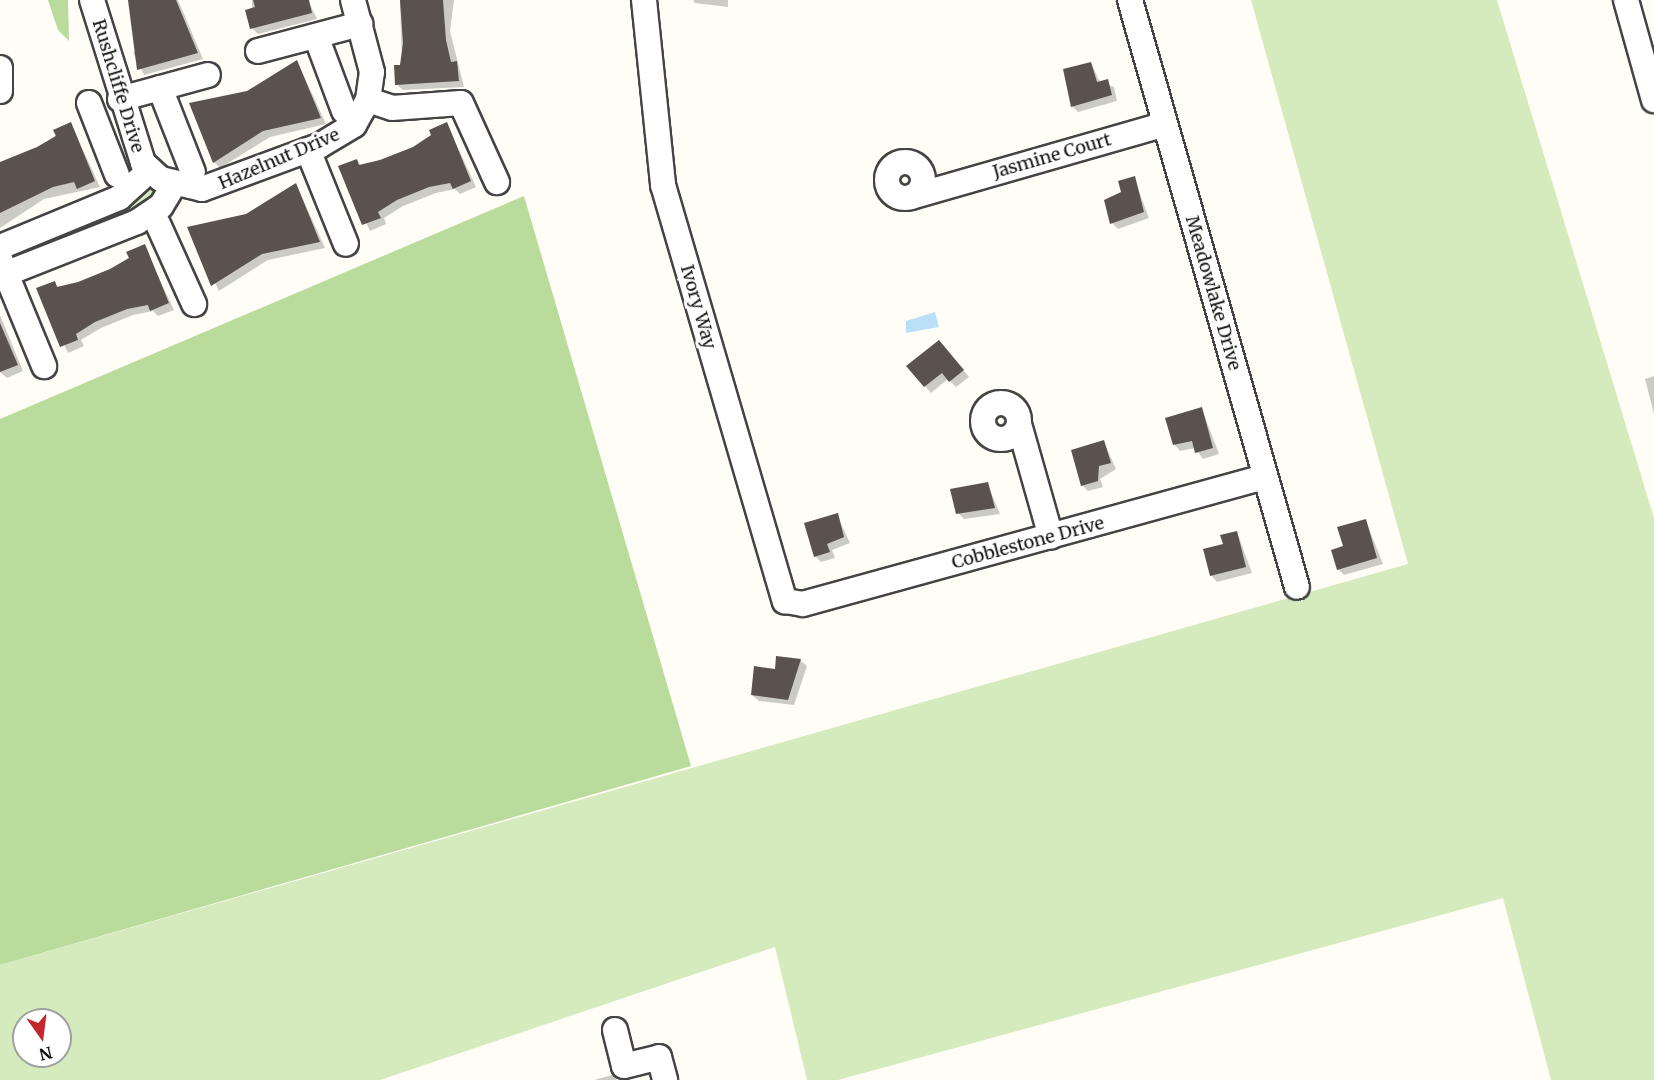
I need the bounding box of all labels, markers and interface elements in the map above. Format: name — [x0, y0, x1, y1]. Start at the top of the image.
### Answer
street label: Rushcliffe Drive — [87, 17, 149, 155]
street label: Hazelnut Drive — [215, 124, 343, 194]
street label: Jasmine Court — [990, 129, 1114, 183]
street label: Meadowlake Drive — [1181, 213, 1245, 373]
street label: Ivory Way — [676, 262, 720, 352]
street label: Cobblestone Drive — [949, 512, 1107, 574]
north arrow — [12, 1008, 72, 1068]
text: N — [37, 1042, 54, 1065]

